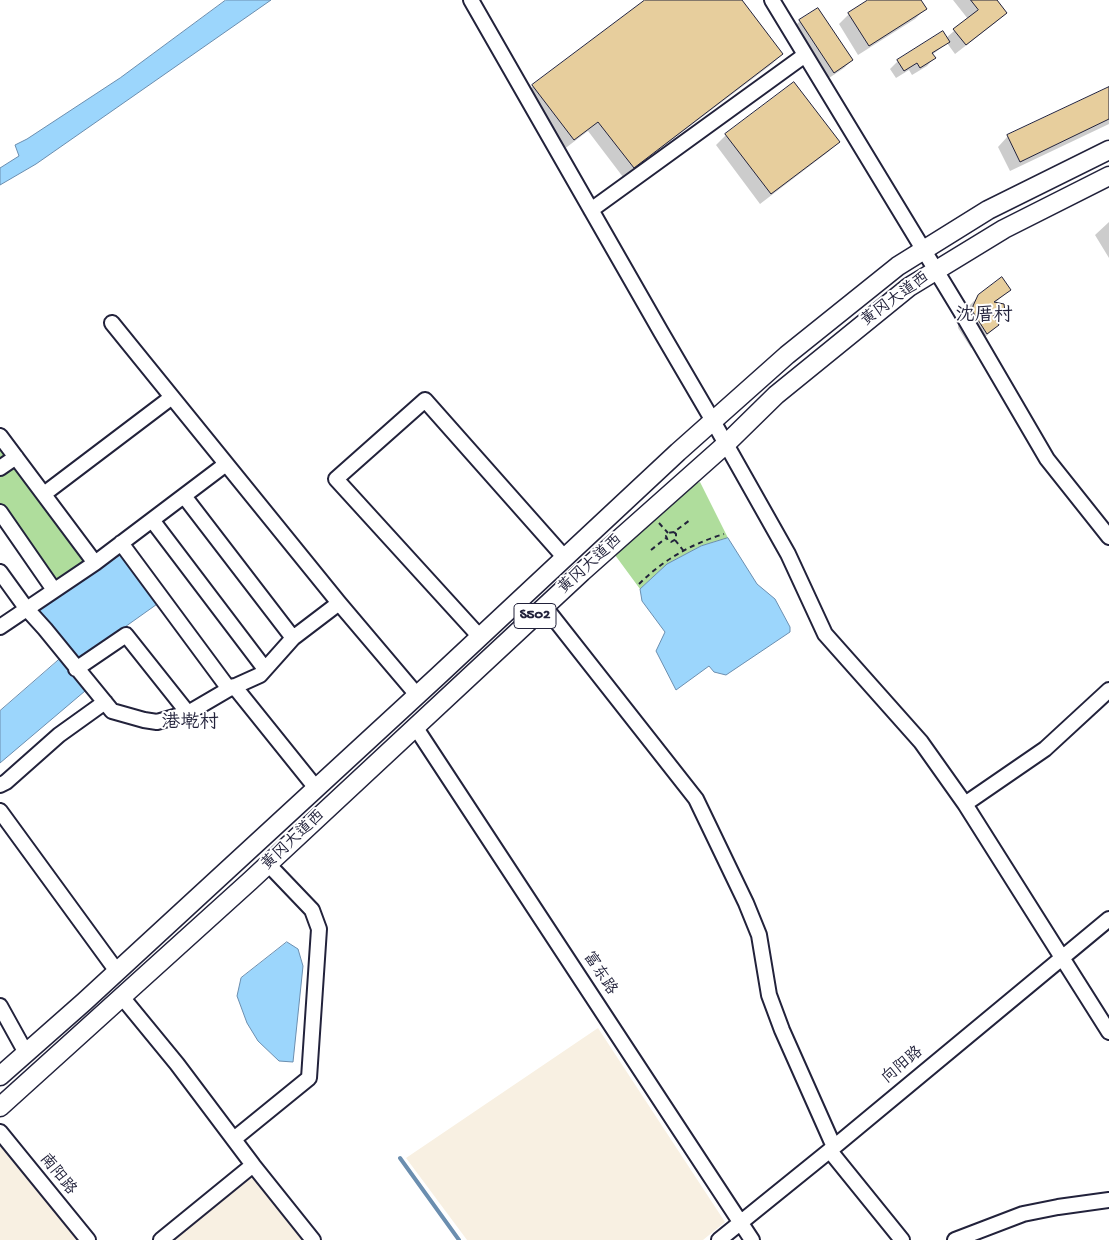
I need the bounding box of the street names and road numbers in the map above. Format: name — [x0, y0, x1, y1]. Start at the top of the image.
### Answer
street label: 黄冈大道西 — [858, 269, 934, 331]
street label: 黄冈大道西 — [555, 531, 627, 599]
road number: S502 — [514, 604, 556, 628]
street label: 黄冈大道西 — [258, 807, 330, 875]
street label: 富东路 — [578, 949, 620, 999]
street label: 向阳路 — [878, 1043, 928, 1089]
street label: 南阳路 — [34, 1150, 80, 1200]

